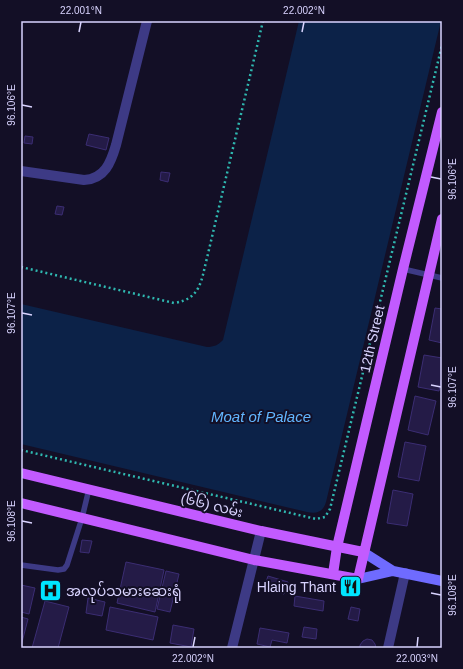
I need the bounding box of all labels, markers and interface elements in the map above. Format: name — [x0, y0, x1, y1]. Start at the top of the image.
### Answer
text: 22.001°N — [60, 5, 102, 16]
text: 22.002°N — [283, 5, 325, 16]
text: 96.106°E — [6, 84, 17, 126]
text: 96.106°E — [447, 158, 458, 200]
text: 96.107°E — [6, 292, 17, 334]
street label: 12th Street — [357, 304, 388, 374]
text: 96.107°E — [447, 366, 458, 408]
water label: Moat of Palace — [211, 408, 311, 425]
street label: (၆၆) လမ်း — [179, 488, 245, 520]
text: 96.108°E — [6, 500, 17, 542]
restaurant icon: Hlaing Thant — [338, 574, 364, 600]
text: 96.108°E — [447, 574, 458, 616]
hospital icon: အလုပ်သမားဆေးရုံ — [37, 578, 63, 604]
place label: Hlaing Thant — [257, 579, 336, 595]
place label: အလုပ်သမားဆေးရုံ — [66, 581, 181, 603]
text: 22.002°N — [172, 653, 214, 664]
text: 22.003°N — [396, 653, 438, 664]

